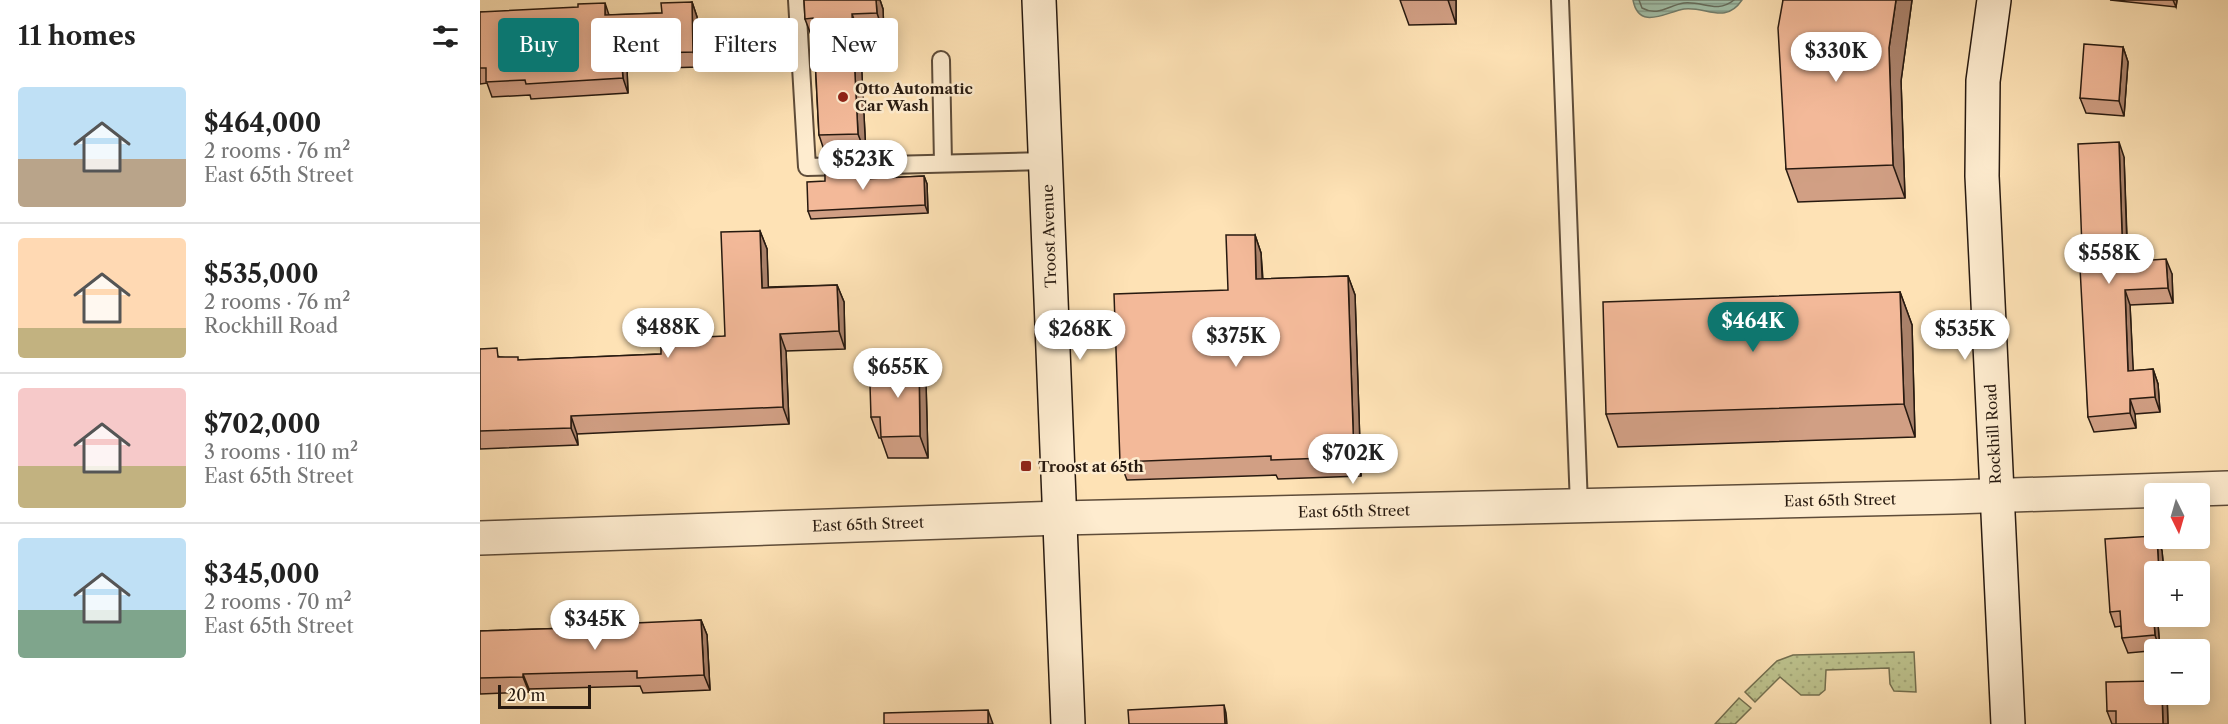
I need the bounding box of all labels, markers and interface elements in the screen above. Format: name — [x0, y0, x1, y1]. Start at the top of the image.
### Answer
chip: Buy — [498, 18, 579, 72]
chip: Rent — [591, 18, 681, 72]
chip: Filters — [693, 18, 798, 72]
chip: New — [810, 18, 898, 72]
text: 11 homes — [18, 20, 136, 52]
icon: filters — [429, 20, 462, 53]
pin: $330K — [1794, 32, 1878, 83]
text: $330K — [1805, 39, 1867, 63]
place label: Otto Automatic Car Wash — [855, 79, 973, 115]
marker: Otto Automatic Car Wash — [836, 90, 850, 104]
text: $464,000 — [204, 107, 321, 139]
icon: home — [66, 111, 138, 183]
text: 2 rooms · 76 m² — [204, 139, 350, 163]
pin: $523K — [821, 140, 905, 191]
text: $523K — [832, 147, 894, 171]
text: East 65th Street — [204, 163, 354, 187]
street label: Troost Avenue — [1038, 184, 1060, 288]
pin: $558K — [2067, 234, 2151, 285]
text: $558K — [2078, 241, 2140, 265]
text: $535,000 — [204, 258, 318, 290]
icon: home — [66, 262, 138, 334]
text: 2 rooms · 76 m² — [204, 290, 350, 314]
pin: $464K — [1711, 302, 1795, 353]
pin: $488K — [626, 308, 710, 359]
text: $464K — [1722, 309, 1784, 333]
pin: $268K — [1038, 310, 1122, 361]
pin: $535K — [1923, 310, 2007, 361]
text: Rockhill Road — [204, 314, 338, 338]
text: $488K — [636, 315, 700, 339]
text: $268K — [1048, 317, 1112, 341]
pin: $375K — [1194, 317, 1278, 368]
text: $535K — [1935, 317, 1995, 341]
text: $375K — [1206, 324, 1266, 348]
pin: $655K — [856, 348, 940, 399]
text: $655K — [867, 355, 929, 379]
street label: Rockhill Road — [1981, 383, 2005, 485]
text: $702,000 — [204, 408, 321, 440]
icon: home — [66, 412, 138, 484]
pin: $702K — [1311, 434, 1395, 485]
text: 3 rooms · 110 m² — [204, 440, 358, 464]
text: $702K — [1322, 441, 1384, 465]
place label: Troost at 65th — [1038, 457, 1144, 476]
marker: Troost at 65th — [1019, 459, 1033, 473]
text: East 65th Street — [204, 464, 354, 488]
north arrow — [2144, 483, 2210, 549]
map controls — [2144, 483, 2210, 705]
street label: East 65th Street — [1784, 490, 1897, 510]
street label: East 65th Street — [1298, 501, 1411, 521]
street label: East 65th Street — [812, 513, 925, 535]
text: $345,000 — [204, 558, 320, 590]
button: + — [2144, 561, 2210, 627]
icon: home — [66, 562, 138, 634]
text: 2 rooms · 70 m² — [204, 590, 352, 614]
pin: $345K — [553, 600, 637, 651]
text: $345K — [564, 607, 626, 631]
text: East 65th Street — [204, 614, 354, 638]
button: − — [2144, 639, 2210, 705]
scale bar — [498, 682, 591, 710]
text: 20 m — [507, 685, 546, 705]

